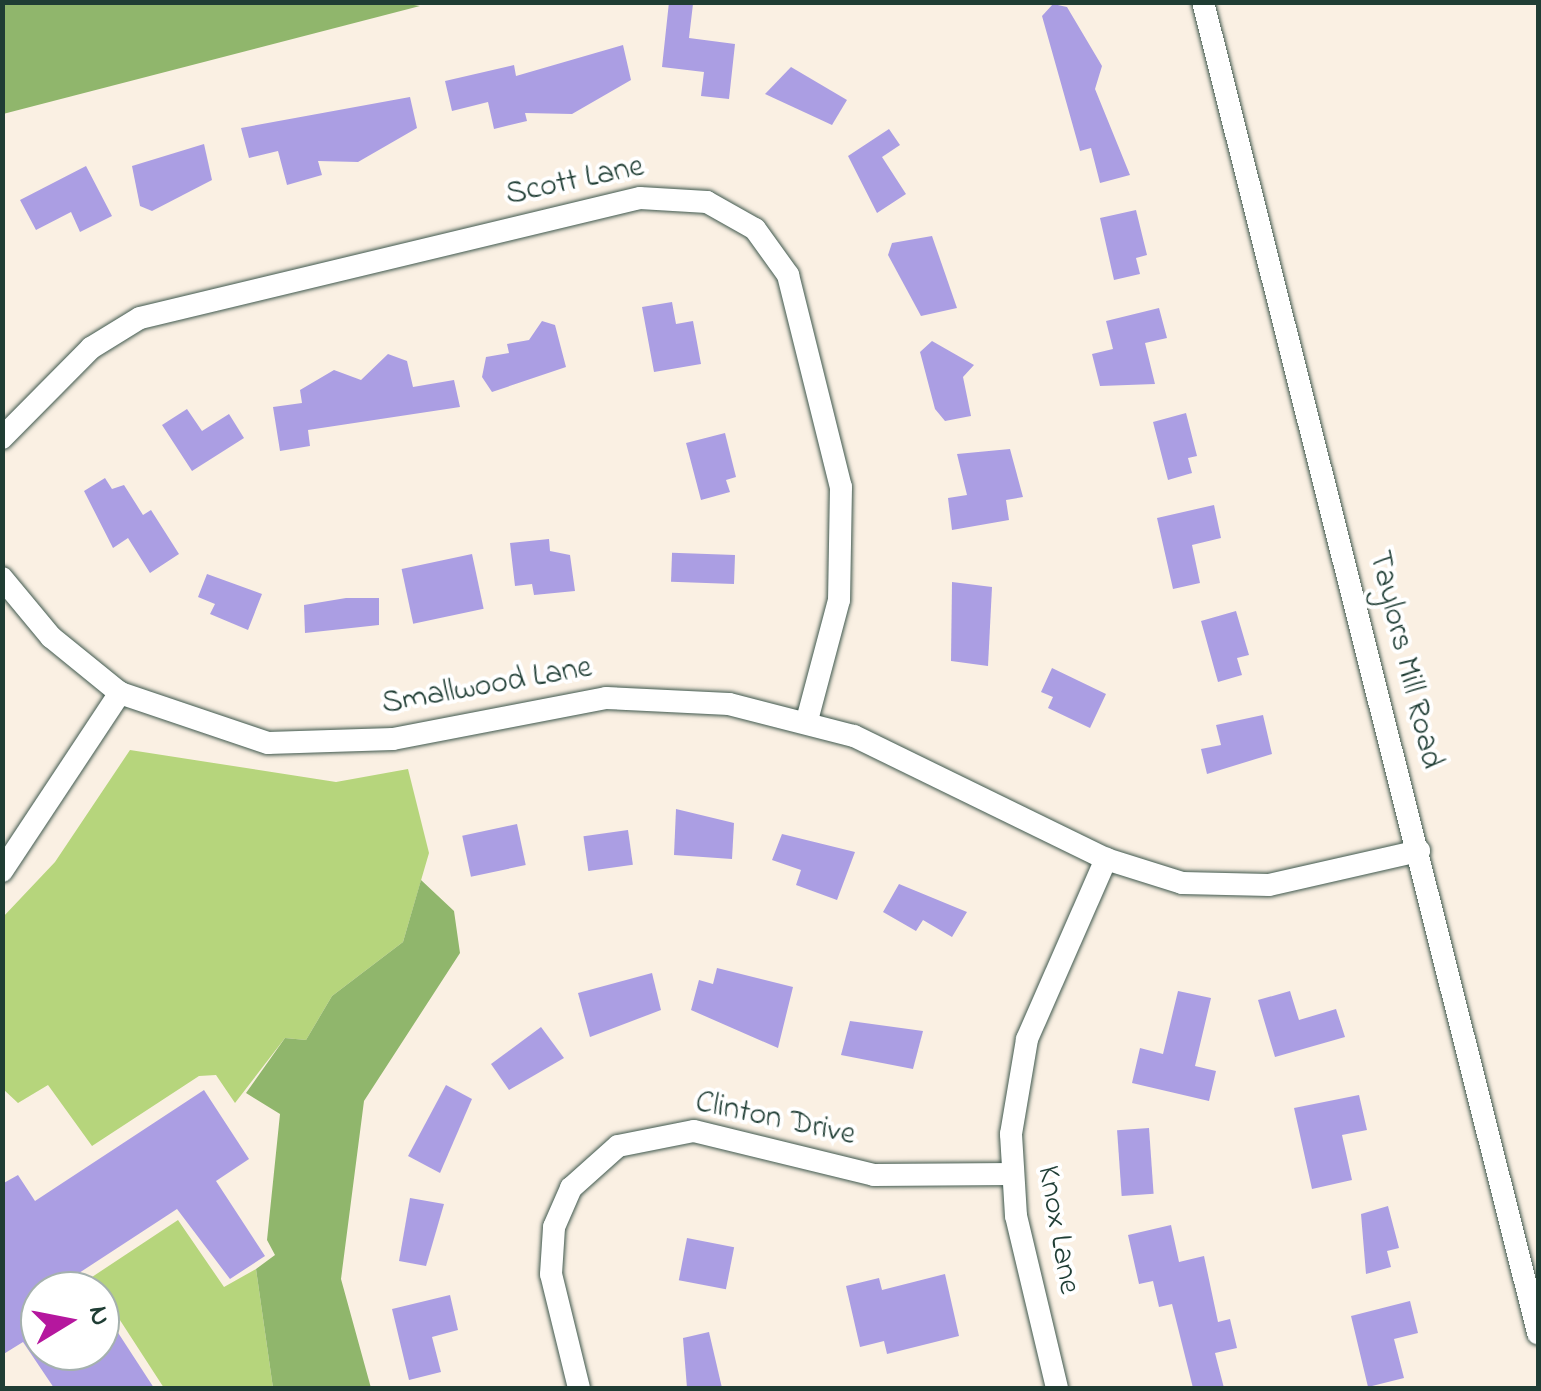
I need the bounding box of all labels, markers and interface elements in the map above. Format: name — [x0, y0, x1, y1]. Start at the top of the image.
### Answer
street label: Scott Lane — [502, 149, 648, 215]
street label: Taylors Mill Road — [1358, 547, 1450, 773]
street label: Smallwood Lane — [379, 650, 595, 724]
street label: Clinton Drive — [692, 1084, 858, 1156]
street label: Knox Lane — [1027, 1163, 1087, 1297]
north arrow — [20, 1271, 120, 1371]
text: N — [76, 1303, 120, 1329]

